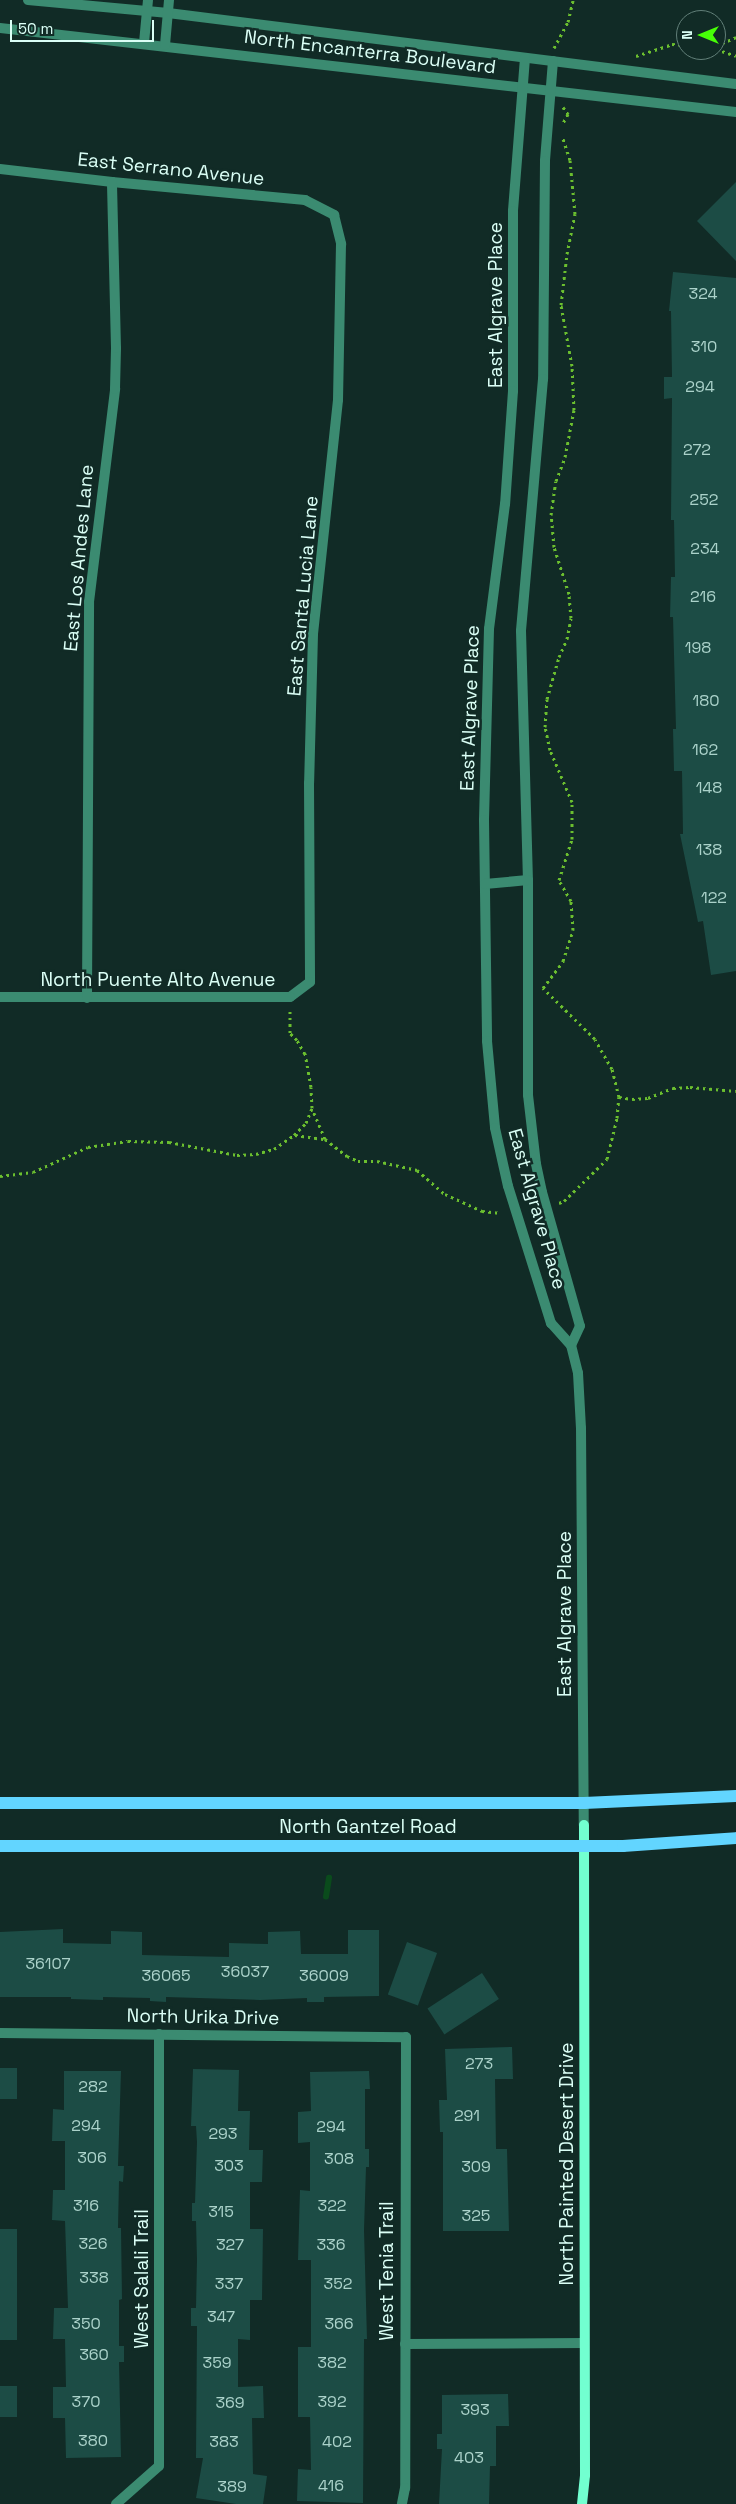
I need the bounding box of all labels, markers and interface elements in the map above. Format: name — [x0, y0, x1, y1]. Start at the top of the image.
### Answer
scale bar — [12, 10, 156, 42]
north arrow — [676, 10, 726, 60]
text: 50 m — [18, 19, 53, 38]
street label: North Encanterra Boulevard — [243, 25, 497, 79]
text: N — [678, 30, 696, 40]
street label: East Serrano Avenue — [76, 148, 266, 190]
street label: East Algrave Place — [485, 222, 507, 388]
house number: 324 — [689, 284, 717, 304]
house number: 310 — [691, 337, 717, 357]
house number: 294 — [685, 377, 715, 397]
house number: 272 — [683, 440, 711, 460]
street label: East Los Andes Lane — [59, 463, 99, 653]
house number: 252 — [690, 490, 718, 510]
street label: East Santa Lucia Lane — [283, 495, 323, 697]
house number: 234 — [690, 539, 720, 559]
house number: 216 — [690, 587, 716, 607]
street label: East Algrave Place — [456, 624, 484, 792]
house number: 198 — [685, 638, 711, 658]
house number: 180 — [693, 691, 719, 711]
house number: 162 — [692, 740, 718, 760]
house number: 148 — [696, 778, 722, 798]
house number: 138 — [696, 840, 722, 860]
house number: 122 — [701, 888, 727, 908]
street label: North Puente Alto Avenue — [40, 969, 276, 991]
street label: East Algrave Place — [503, 1126, 571, 1292]
street label: East Algrave Place — [554, 1531, 576, 1697]
street label: North Gantzel Road — [279, 1816, 457, 1838]
house number: 36107 — [25, 1954, 71, 1974]
house number: 36037 — [221, 1962, 269, 1982]
house number: 36065 — [141, 1966, 191, 1986]
house number: 36009 — [299, 1966, 349, 1986]
street label: North Urika Drive — [127, 2004, 279, 2030]
street label: North Painted Desert Drive — [556, 2042, 578, 2286]
house number: 273 — [465, 2054, 493, 2074]
house number: 282 — [78, 2077, 108, 2097]
house number: 291 — [454, 2106, 480, 2126]
house number: 294 — [71, 2116, 101, 2136]
house number: 294 — [316, 2117, 346, 2137]
house number: 293 — [208, 2124, 238, 2144]
house number: 306 — [77, 2148, 107, 2168]
house number: 308 — [324, 2149, 354, 2169]
house number: 303 — [214, 2156, 244, 2176]
house number: 309 — [461, 2157, 491, 2177]
house number: 316 — [73, 2196, 99, 2216]
house number: 322 — [318, 2196, 346, 2216]
street label: West Tenia Trail — [376, 2201, 398, 2341]
house number: 315 — [208, 2202, 234, 2222]
house number: 325 — [462, 2206, 490, 2226]
street label: West Salali Trail — [131, 2209, 153, 2349]
house number: 326 — [78, 2234, 108, 2254]
house number: 327 — [216, 2235, 244, 2255]
house number: 336 — [316, 2235, 346, 2255]
house number: 338 — [79, 2268, 109, 2288]
house number: 337 — [215, 2274, 243, 2294]
house number: 352 — [324, 2274, 352, 2294]
house number: 347 — [207, 2307, 235, 2327]
house number: 350 — [71, 2314, 101, 2334]
house number: 366 — [324, 2314, 354, 2334]
house number: 360 — [79, 2345, 109, 2365]
house number: 359 — [202, 2353, 232, 2373]
house number: 382 — [317, 2353, 347, 2373]
house number: 370 — [72, 2392, 100, 2412]
house number: 392 — [317, 2392, 347, 2412]
house number: 369 — [215, 2393, 245, 2413]
house number: 393 — [460, 2400, 490, 2420]
house number: 380 — [78, 2431, 108, 2451]
house number: 383 — [209, 2432, 239, 2452]
house number: 402 — [322, 2432, 352, 2452]
house number: 403 — [454, 2448, 484, 2468]
house number: 416 — [318, 2476, 344, 2496]
house number: 389 — [217, 2477, 247, 2497]

